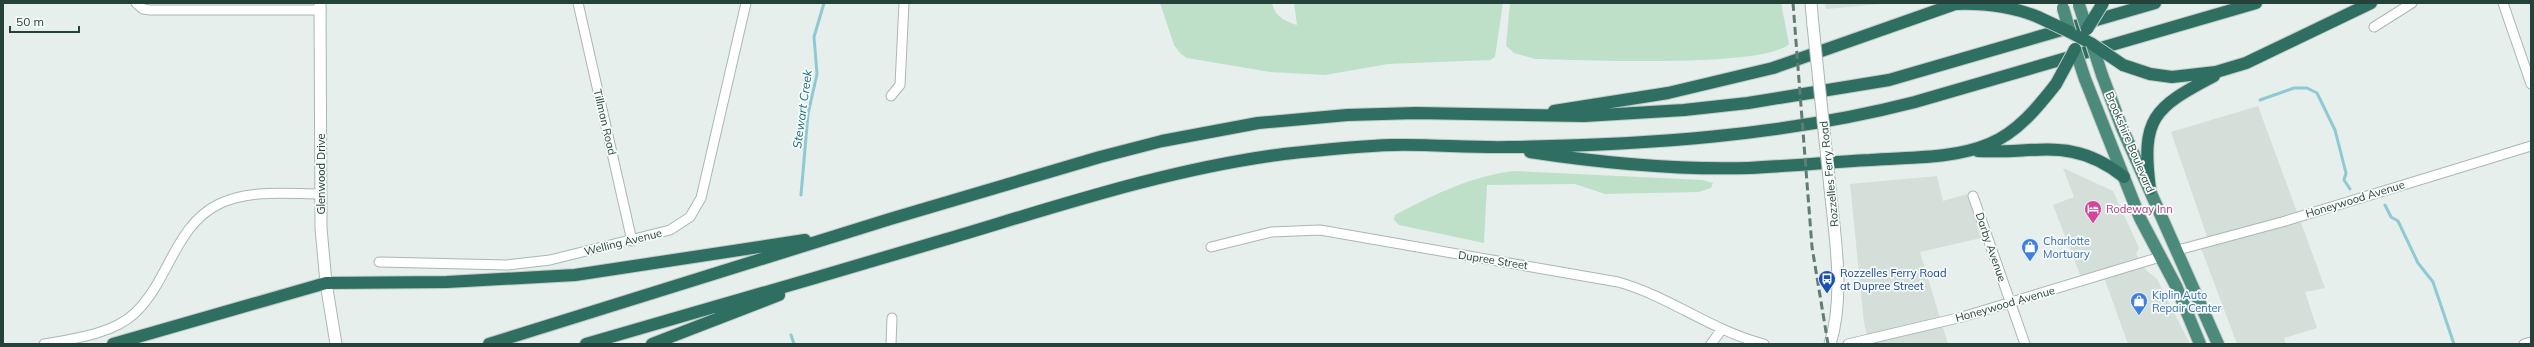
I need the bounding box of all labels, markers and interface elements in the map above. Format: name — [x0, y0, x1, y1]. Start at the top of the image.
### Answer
scale bar — [10, 8, 79, 34]
text: 50 m — [16, 14, 44, 29]
water label: Stewart Creek — [789, 68, 815, 149]
street label: Tillman Road — [591, 88, 619, 156]
street label: Brookshire Boulevard — [2102, 89, 2158, 195]
street label: Rozzelles Ferry Road — [1816, 120, 1842, 228]
street label: Glenwood Drive — [314, 133, 328, 215]
street label: Honeywood Avenue — [2304, 177, 2406, 221]
hotel icon: Rodeway Inn — [2083, 199, 2103, 224]
place label: Rodeway Inn — [2106, 202, 2173, 216]
street label: Darby Avenue — [1973, 211, 2009, 283]
street label: Welling Avenue — [583, 226, 663, 258]
place label: Charlotte Mortuary — [2043, 234, 2090, 261]
shop icon: Charlotte Mortuary — [2020, 237, 2040, 262]
street label: Dupree Street — [1457, 248, 1529, 272]
place label: Rozzelles Ferry Road at Dupree Street — [1840, 266, 1947, 293]
bus stop icon: Rozzelles Ferry Road at Dupree Street — [1817, 269, 1837, 294]
street label: Honeywood Avenue — [1954, 283, 2056, 325]
place label: Kiplin Auto Repair Center — [2152, 288, 2222, 315]
shop icon: Kiplin Auto Repair Center — [2129, 291, 2149, 316]

